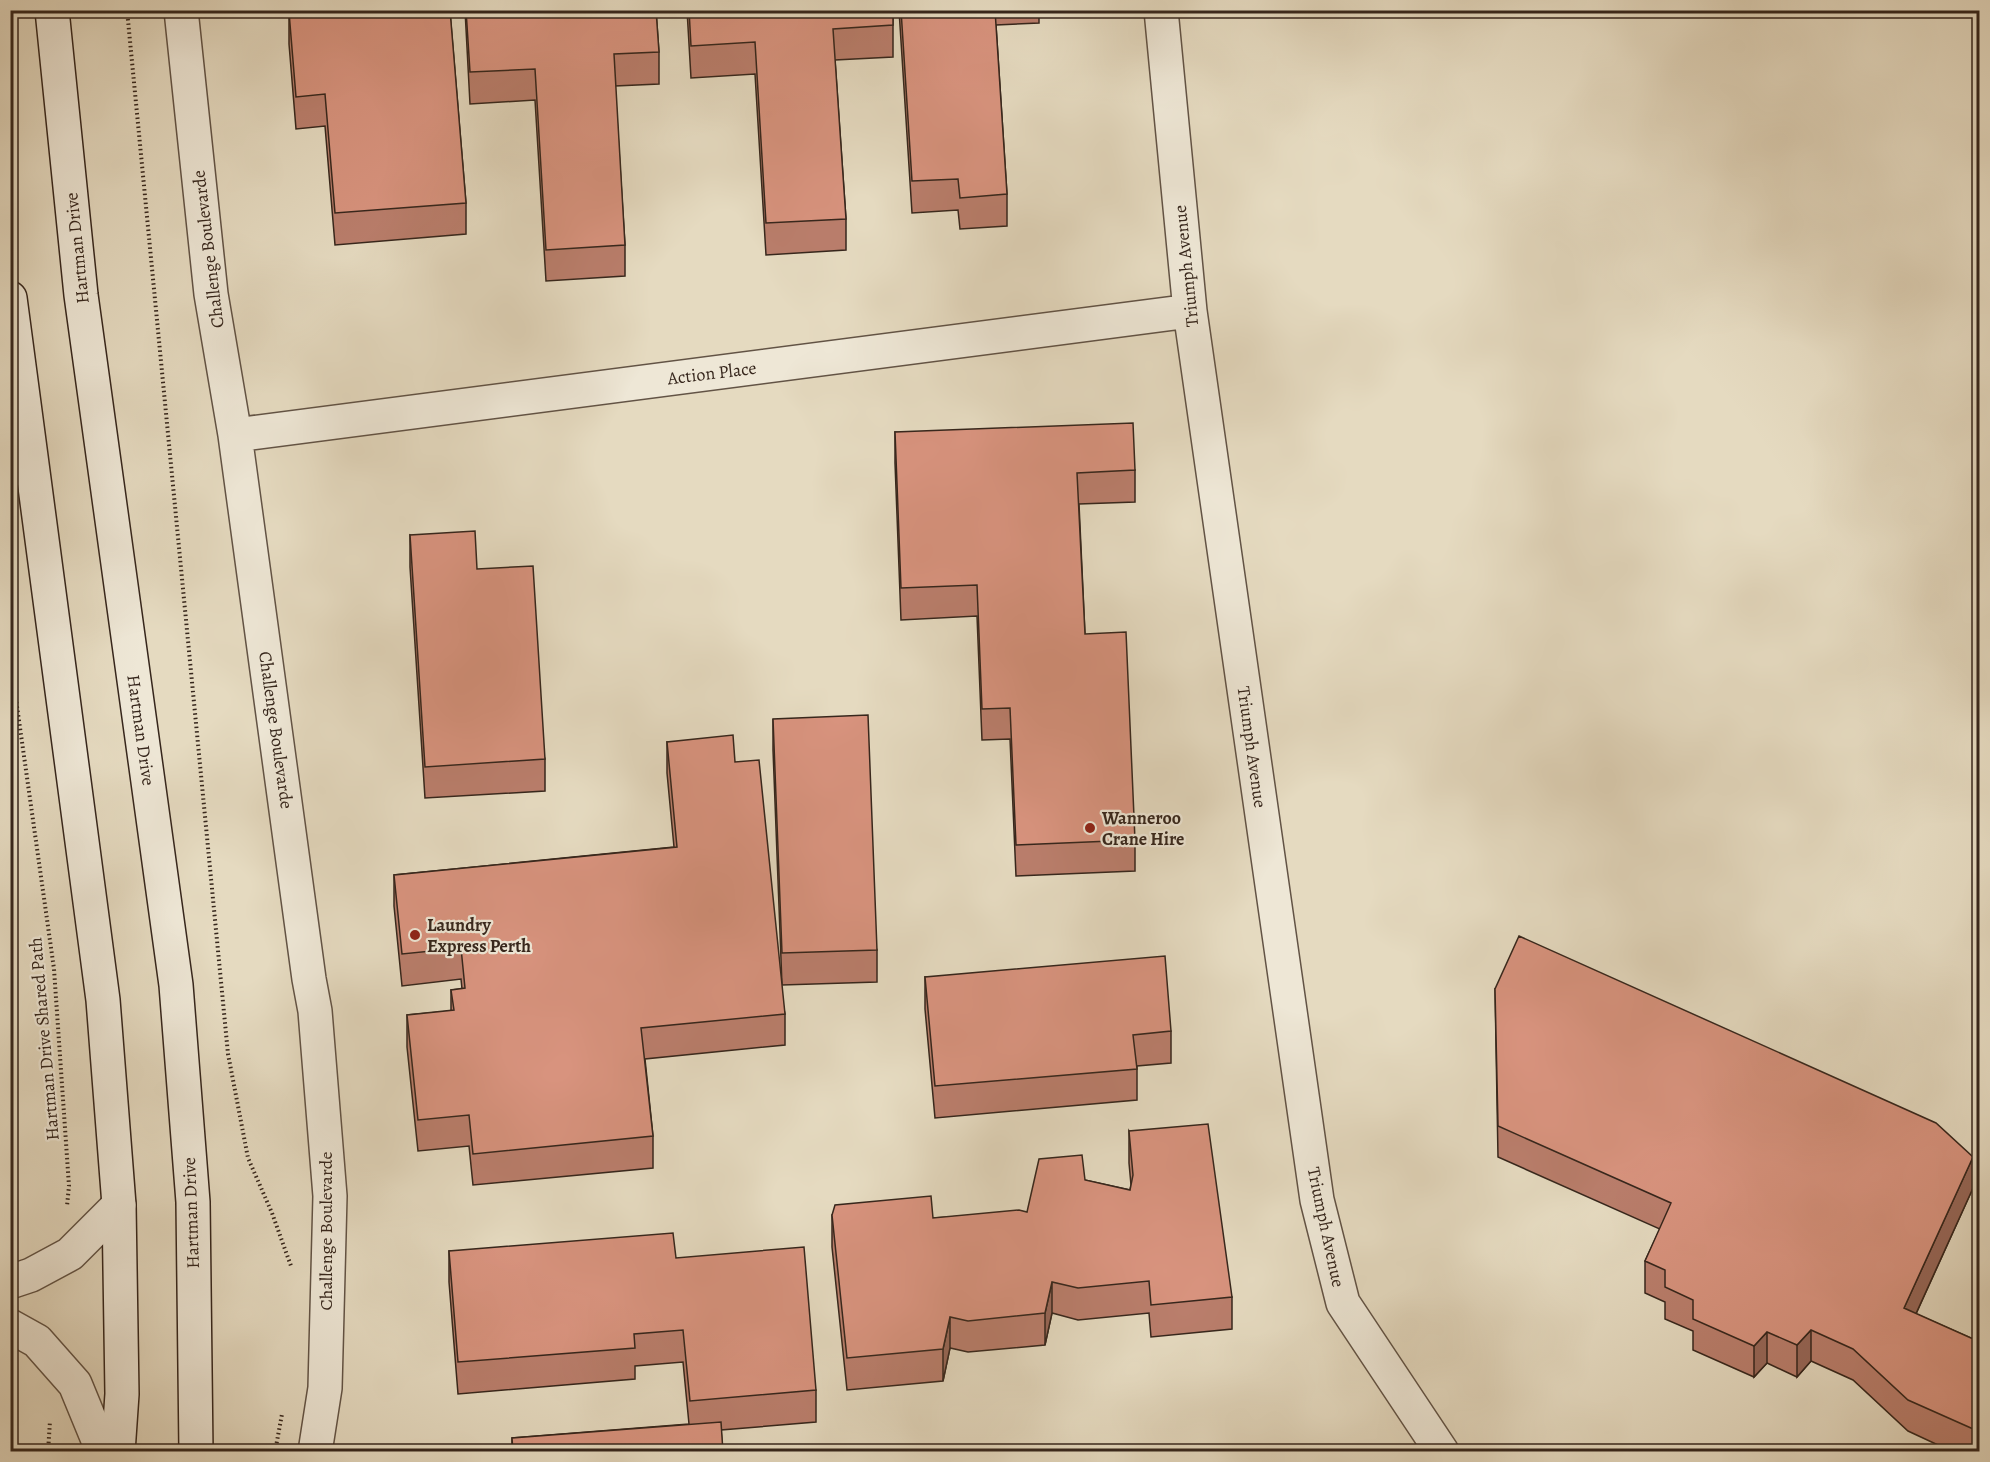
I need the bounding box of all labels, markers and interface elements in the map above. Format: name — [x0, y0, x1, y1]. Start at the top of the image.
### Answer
street label: Challenge Boulevarde — [186, 169, 230, 329]
street label: Hartman Drive — [59, 191, 95, 305]
street label: Triumph Avenue — [1168, 204, 1204, 328]
street label: Action Place — [665, 356, 758, 390]
street label: Challenge Boulevarde — [253, 650, 299, 810]
street label: Hartman Drive — [121, 673, 161, 787]
street label: Triumph Avenue — [1232, 685, 1272, 809]
place label: Wanneroo Crane Hire — [1101, 806, 1184, 851]
marker: Wanneroo Crane Hire — [1083, 821, 1097, 835]
place label: Laundry Express Perth — [427, 913, 531, 958]
marker: Laundry Express Perth — [408, 928, 422, 942]
street label: Hartman Drive Shared Path — [23, 936, 65, 1142]
street label: Challenge Boulevarde — [314, 1152, 338, 1310]
street label: Hartman Drive — [177, 1157, 205, 1269]
street label: Triumph Avenue — [1302, 1165, 1350, 1289]

